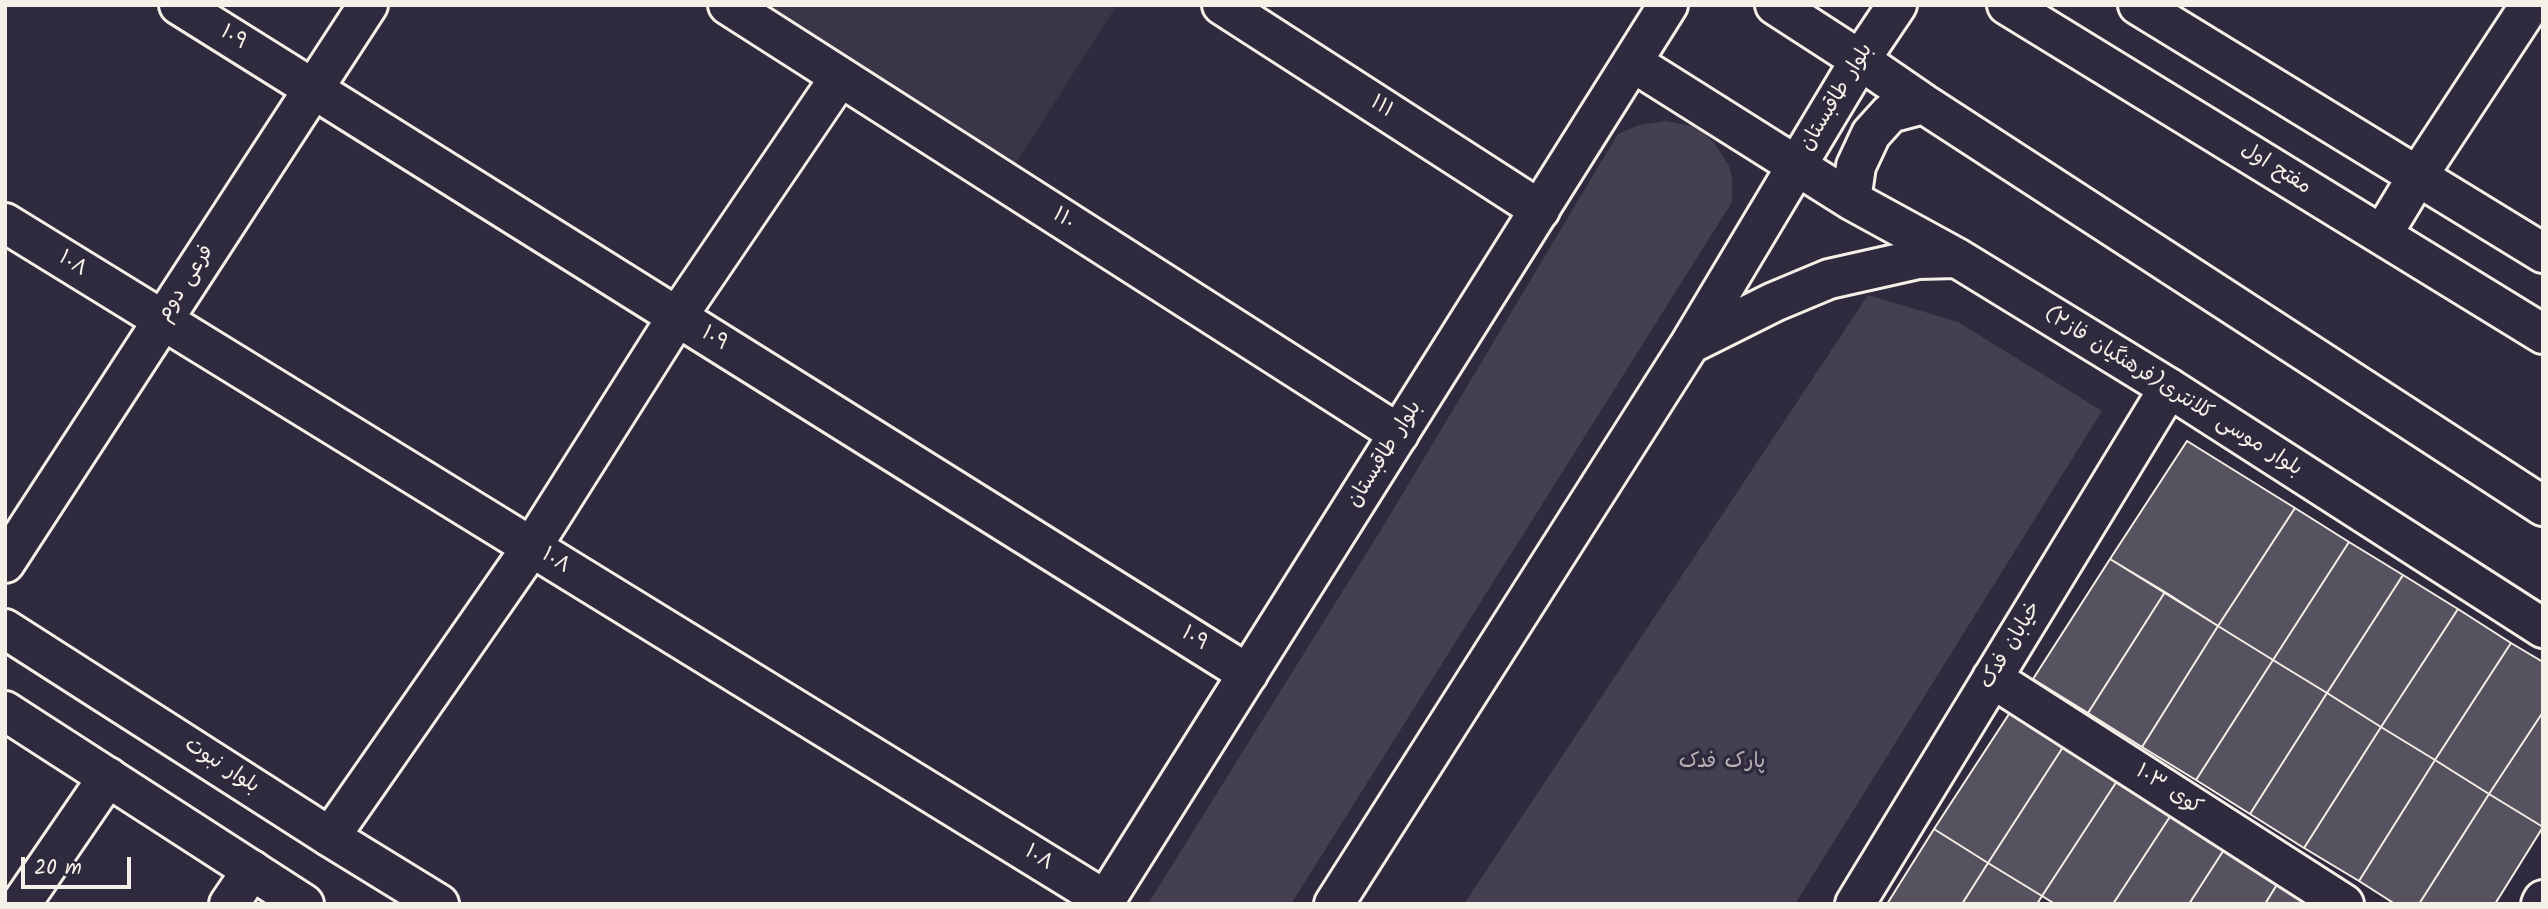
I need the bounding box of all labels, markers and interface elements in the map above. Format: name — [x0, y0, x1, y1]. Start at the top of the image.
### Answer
street label: ۱۰۹ — [215, 21, 251, 57]
street label: بلوار طاقبستان — [1796, 40, 1880, 156]
street label: ۱۱۱ — [1365, 91, 1397, 125]
street label: مفتح اول — [2235, 139, 2315, 201]
street label: ۱۱۰ — [1047, 203, 1079, 237]
street label: فرعی دوم — [153, 241, 221, 327]
street label: ۱۰۸ — [53, 247, 91, 283]
street label: بلوار موسی کلانتری(فرهنگیان فاز۲) — [2038, 303, 2306, 483]
street label: ۱۰۹ — [696, 322, 732, 358]
street label: بلوار طاقبستان — [1343, 397, 1429, 513]
street label: ۱۰۸ — [536, 544, 574, 580]
street label: خیابان فدک — [1976, 598, 2048, 694]
street label: ۱۰۹ — [1176, 622, 1212, 658]
street label: بلوار نبوت — [179, 733, 263, 801]
park label: پارک فدک — [1679, 750, 1765, 776]
street label: کوی ۱۰۳ — [2130, 760, 2206, 822]
street label: ۱۰۸ — [1019, 841, 1057, 877]
scale bar — [24, 842, 135, 886]
text: 20 m — [34, 852, 82, 885]

